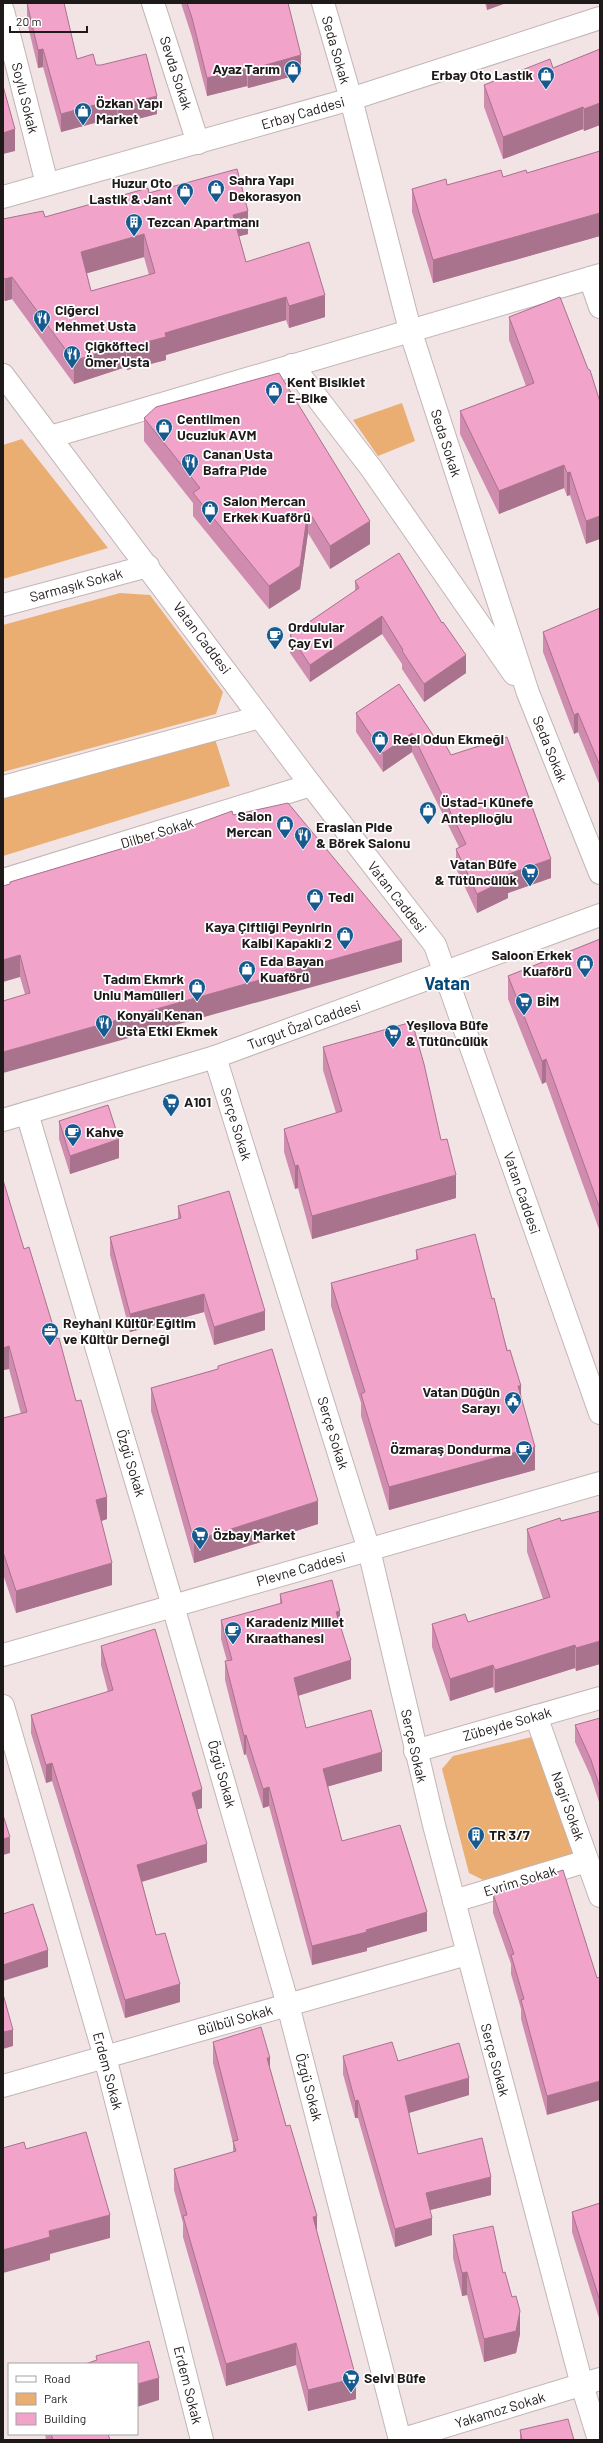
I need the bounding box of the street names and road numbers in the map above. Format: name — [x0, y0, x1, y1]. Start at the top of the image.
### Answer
street label: Seda Sokak — [319, 14, 354, 86]
street label: Sevda Sokak — [157, 34, 196, 112]
street label: Soylu Sokak — [8, 61, 42, 135]
street label: Erbay Caddesi — [259, 92, 347, 133]
street label: Seda Sokak — [428, 407, 465, 479]
street label: Sarmaşık Sokak — [28, 564, 124, 605]
street label: Vatan Caddesi — [170, 598, 235, 677]
street label: Seda Sokak — [529, 713, 571, 784]
street label: Dilber Sokak — [118, 813, 195, 852]
street label: Vatan Caddesi — [364, 858, 430, 936]
street label: Turgut Özal Caddesi — [245, 996, 363, 1053]
street label: Serçe Sokak — [217, 1085, 256, 1162]
street label: Vatan Caddesi — [500, 1150, 544, 1236]
street label: Serçe Sokak — [314, 1394, 353, 1471]
street label: Özgü Sokak — [113, 1427, 150, 1499]
street label: Plevne Caddesi — [254, 1548, 347, 1589]
street label: Zübeyde Sokak — [461, 1703, 553, 1744]
street label: Serçe Sokak — [398, 1707, 431, 1784]
street label: Özgü Sokak — [205, 1738, 240, 1810]
street label: Nagir Sokak — [548, 1769, 589, 1843]
street label: Evrim Sokak — [481, 1861, 558, 1900]
street label: Bülbül Sokak — [195, 2001, 274, 2038]
street label: Serçe Sokak — [478, 2021, 513, 2098]
street label: Erdem Sokak — [90, 2030, 127, 2112]
street label: Özgü Sokak — [292, 2051, 327, 2123]
street label: Erdem Sokak — [171, 2344, 206, 2426]
street label: Yakamoz Sokak — [453, 2388, 547, 2431]

